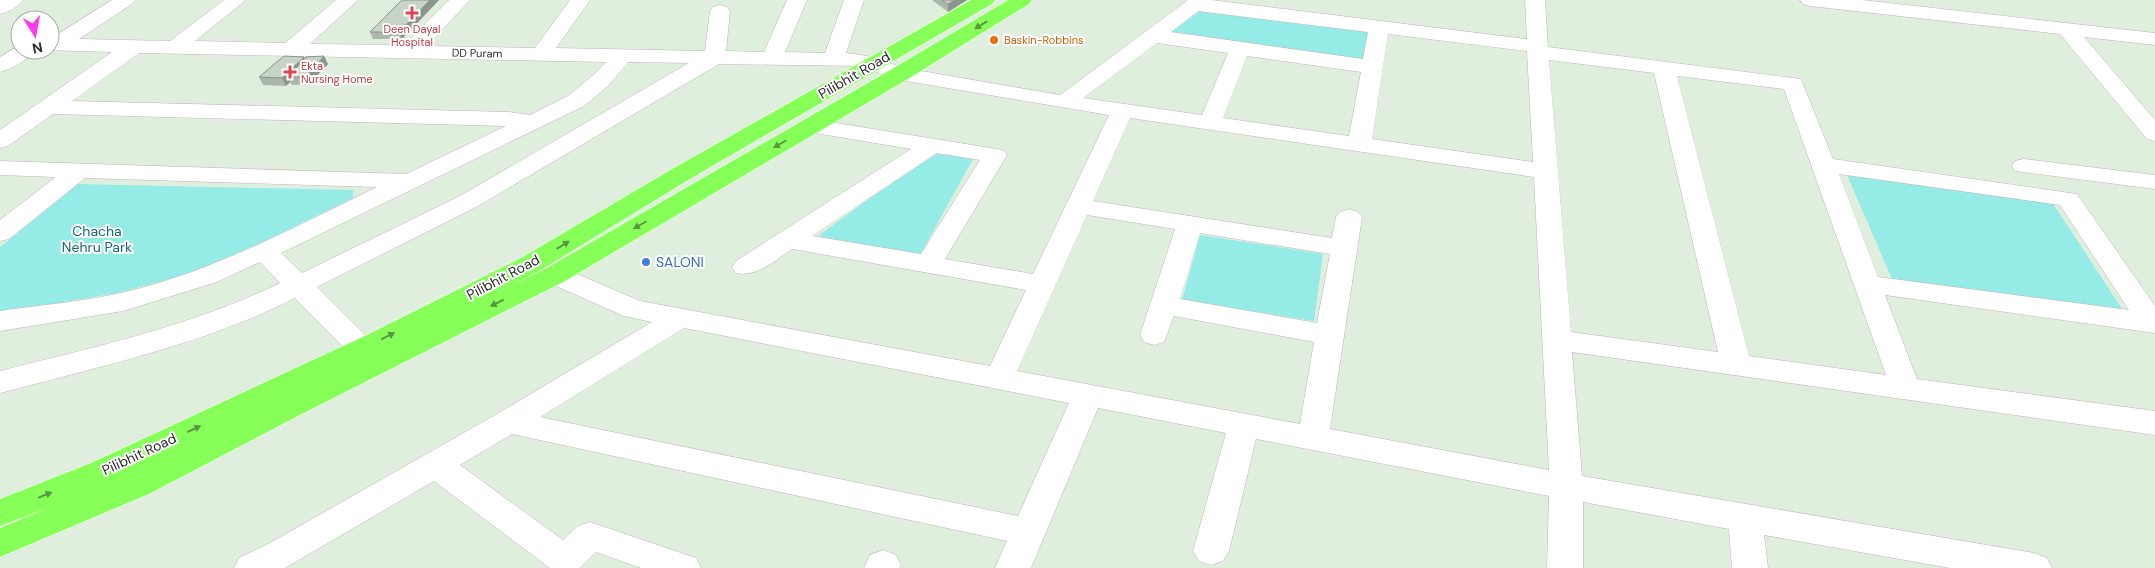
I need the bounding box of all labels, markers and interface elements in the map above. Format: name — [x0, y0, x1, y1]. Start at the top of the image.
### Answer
marker: Deen Dayal Hospital — [405, 6, 419, 20]
north arrow — [10, 10, 60, 60]
one-way arrow — [974, 21, 987, 30]
place label: Deen Dayal Hospital — [384, 22, 440, 49]
place label: Baskin-Robbins — [1004, 33, 1084, 47]
marker: Baskin-Robbins — [988, 34, 1000, 46]
text: N — [31, 38, 44, 58]
street label: DD Puram — [452, 46, 503, 60]
street label: Pilibhit Road — [815, 47, 893, 103]
place label: Ekta Nursing Home — [301, 59, 373, 86]
marker: Ekta Nursing Home — [283, 65, 297, 79]
one-way arrow — [774, 139, 787, 148]
one-way arrow — [633, 221, 646, 230]
park label: Chacha Nehru Park — [62, 222, 132, 256]
one-way arrow — [556, 240, 569, 249]
street label: Pilibhit Road — [463, 250, 543, 304]
place label: SALONI — [656, 253, 704, 271]
marker: SALONI — [640, 256, 652, 268]
one-way arrow — [490, 299, 505, 307]
one-way arrow — [381, 332, 395, 340]
one-way arrow — [187, 424, 201, 432]
street label: Pilibhit Road — [99, 429, 179, 479]
one-way arrow — [38, 490, 52, 498]

